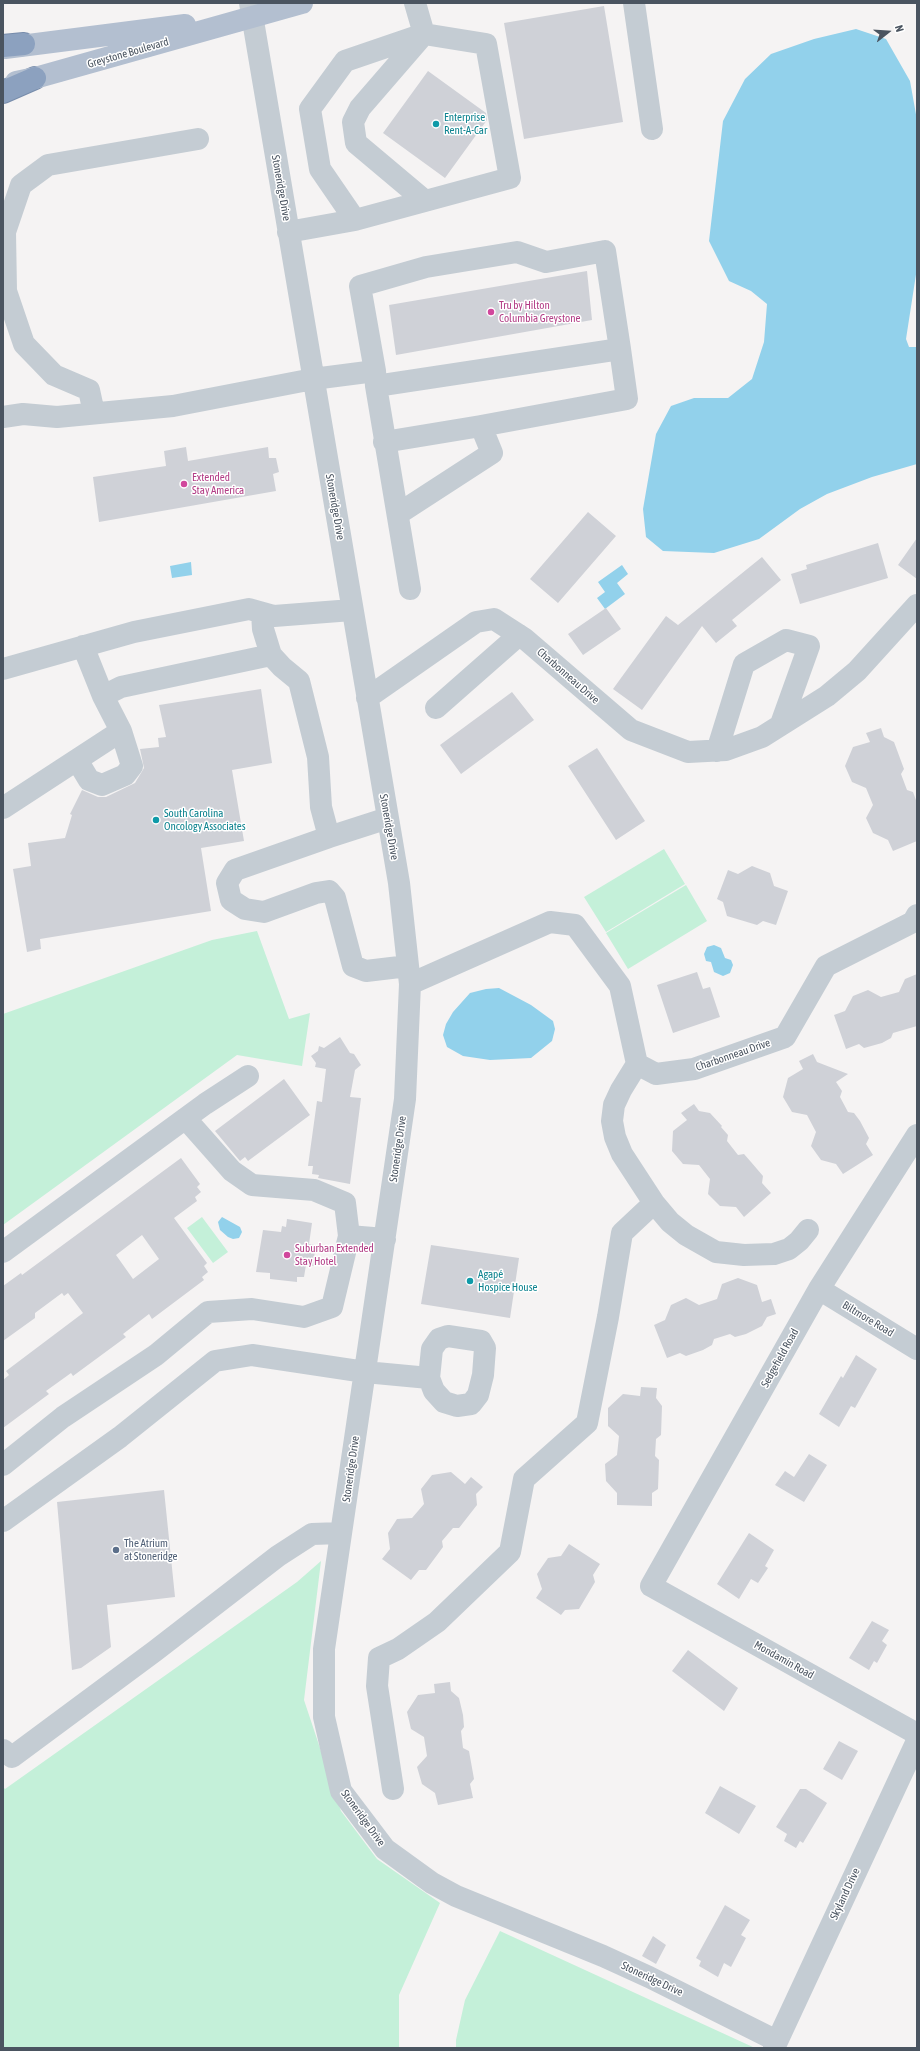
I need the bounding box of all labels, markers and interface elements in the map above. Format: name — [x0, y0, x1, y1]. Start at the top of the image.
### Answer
north arrow — [868, 12, 908, 52]
text: N — [893, 24, 906, 33]
street label: Greystone Boulevard — [86, 35, 170, 71]
place label: Enterprise Rent-A-Car — [444, 111, 487, 137]
marker: Enterprise Rent-A-Car — [431, 119, 441, 129]
street label: Stoneridge Drive — [269, 154, 293, 222]
place label: Tru by Hilton Columbia Greystone — [499, 299, 581, 325]
marker: Tru by Hilton Columbia Greystone — [486, 307, 496, 317]
place label: Extended Stay America — [192, 471, 244, 497]
street label: Stoneridge Drive — [323, 473, 347, 541]
marker: Extended Stay America — [179, 479, 189, 489]
street label: Charbonneau Drive — [534, 645, 602, 707]
street label: Stoneridge Drive — [377, 793, 401, 861]
place label: South Carolina Oncology Associates — [164, 807, 246, 833]
marker: South Carolina Oncology Associates — [151, 815, 161, 825]
street label: Charbonneau Drive — [694, 1036, 772, 1074]
street label: Stoneridge Drive — [387, 1115, 409, 1183]
place label: Suburban Extended Stay Hotel — [295, 1242, 374, 1268]
marker: Suburban Extended Stay Hotel — [282, 1250, 292, 1260]
place label: Agapé Hospice House — [478, 1268, 538, 1294]
marker: Agapé Hospice House — [465, 1276, 475, 1286]
street label: Biltmore Road — [840, 1298, 896, 1340]
street label: Sedgefield Road — [758, 1326, 802, 1390]
street label: Stoneridge Drive — [340, 1435, 362, 1503]
place label: The Atrium at Stoneridge — [124, 1537, 177, 1563]
marker: The Atrium at Stoneridge — [111, 1545, 121, 1555]
street label: Mondamin Road — [752, 1638, 816, 1682]
street label: Stoneridge Drive — [338, 1787, 388, 1849]
street label: Skyland Drive — [827, 1866, 863, 1922]
street label: Stoneridge Drive — [619, 1959, 685, 1999]

